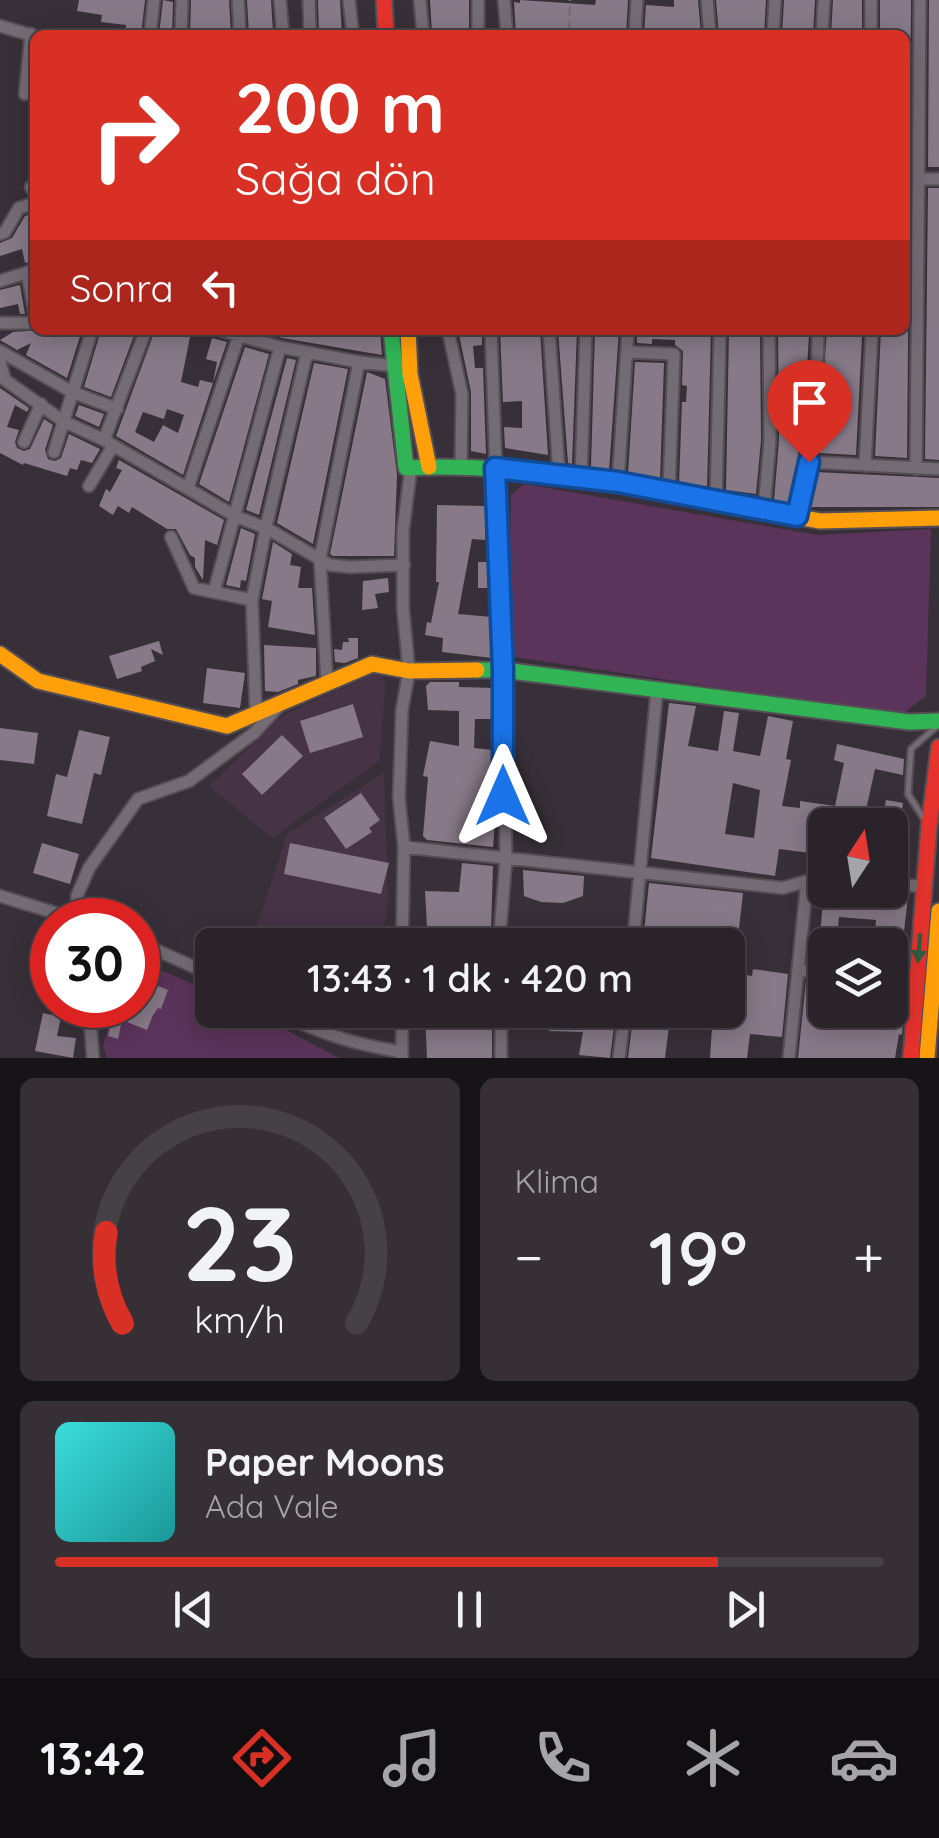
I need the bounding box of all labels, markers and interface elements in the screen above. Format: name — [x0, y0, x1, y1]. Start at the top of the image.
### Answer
text: 200 m — [235, 63, 445, 151]
icon: right — [70, 70, 200, 200]
text: Sağa dön — [235, 150, 436, 206]
icon: left — [193, 260, 248, 315]
text: Sonra — [70, 264, 173, 312]
pin — [767, 360, 852, 463]
icon: arrive — [782, 375, 837, 430]
position arrow — [451, 744, 555, 848]
north arrow — [808, 808, 908, 908]
map controls — [808, 808, 908, 1028]
speed limit sign: 30 — [30, 898, 160, 1028]
button: layers — [808, 928, 908, 1028]
one-way arrow — [911, 933, 927, 964]
text: 13:43 · 1 dk · 420 m — [307, 954, 633, 1002]
text: Klima — [515, 1161, 599, 1201]
text: 23 — [182, 1177, 297, 1307]
text: 19° — [649, 1210, 748, 1304]
text: − — [515, 1222, 543, 1291]
text: + — [853, 1222, 884, 1291]
text: km/h — [194, 1297, 285, 1342]
text: Paper Moons — [205, 1438, 445, 1486]
text: Ada Vale — [205, 1486, 339, 1526]
icon: previous — [166, 1582, 221, 1637]
icon: pause — [442, 1582, 497, 1637]
icon: next — [718, 1582, 773, 1637]
icon: directions — [227, 1723, 297, 1793]
icon: music — [377, 1723, 447, 1793]
icon: phone — [528, 1723, 598, 1793]
icon: climate — [678, 1723, 748, 1793]
icon: car — [829, 1723, 899, 1793]
text: 13:42 — [40, 1730, 146, 1786]

